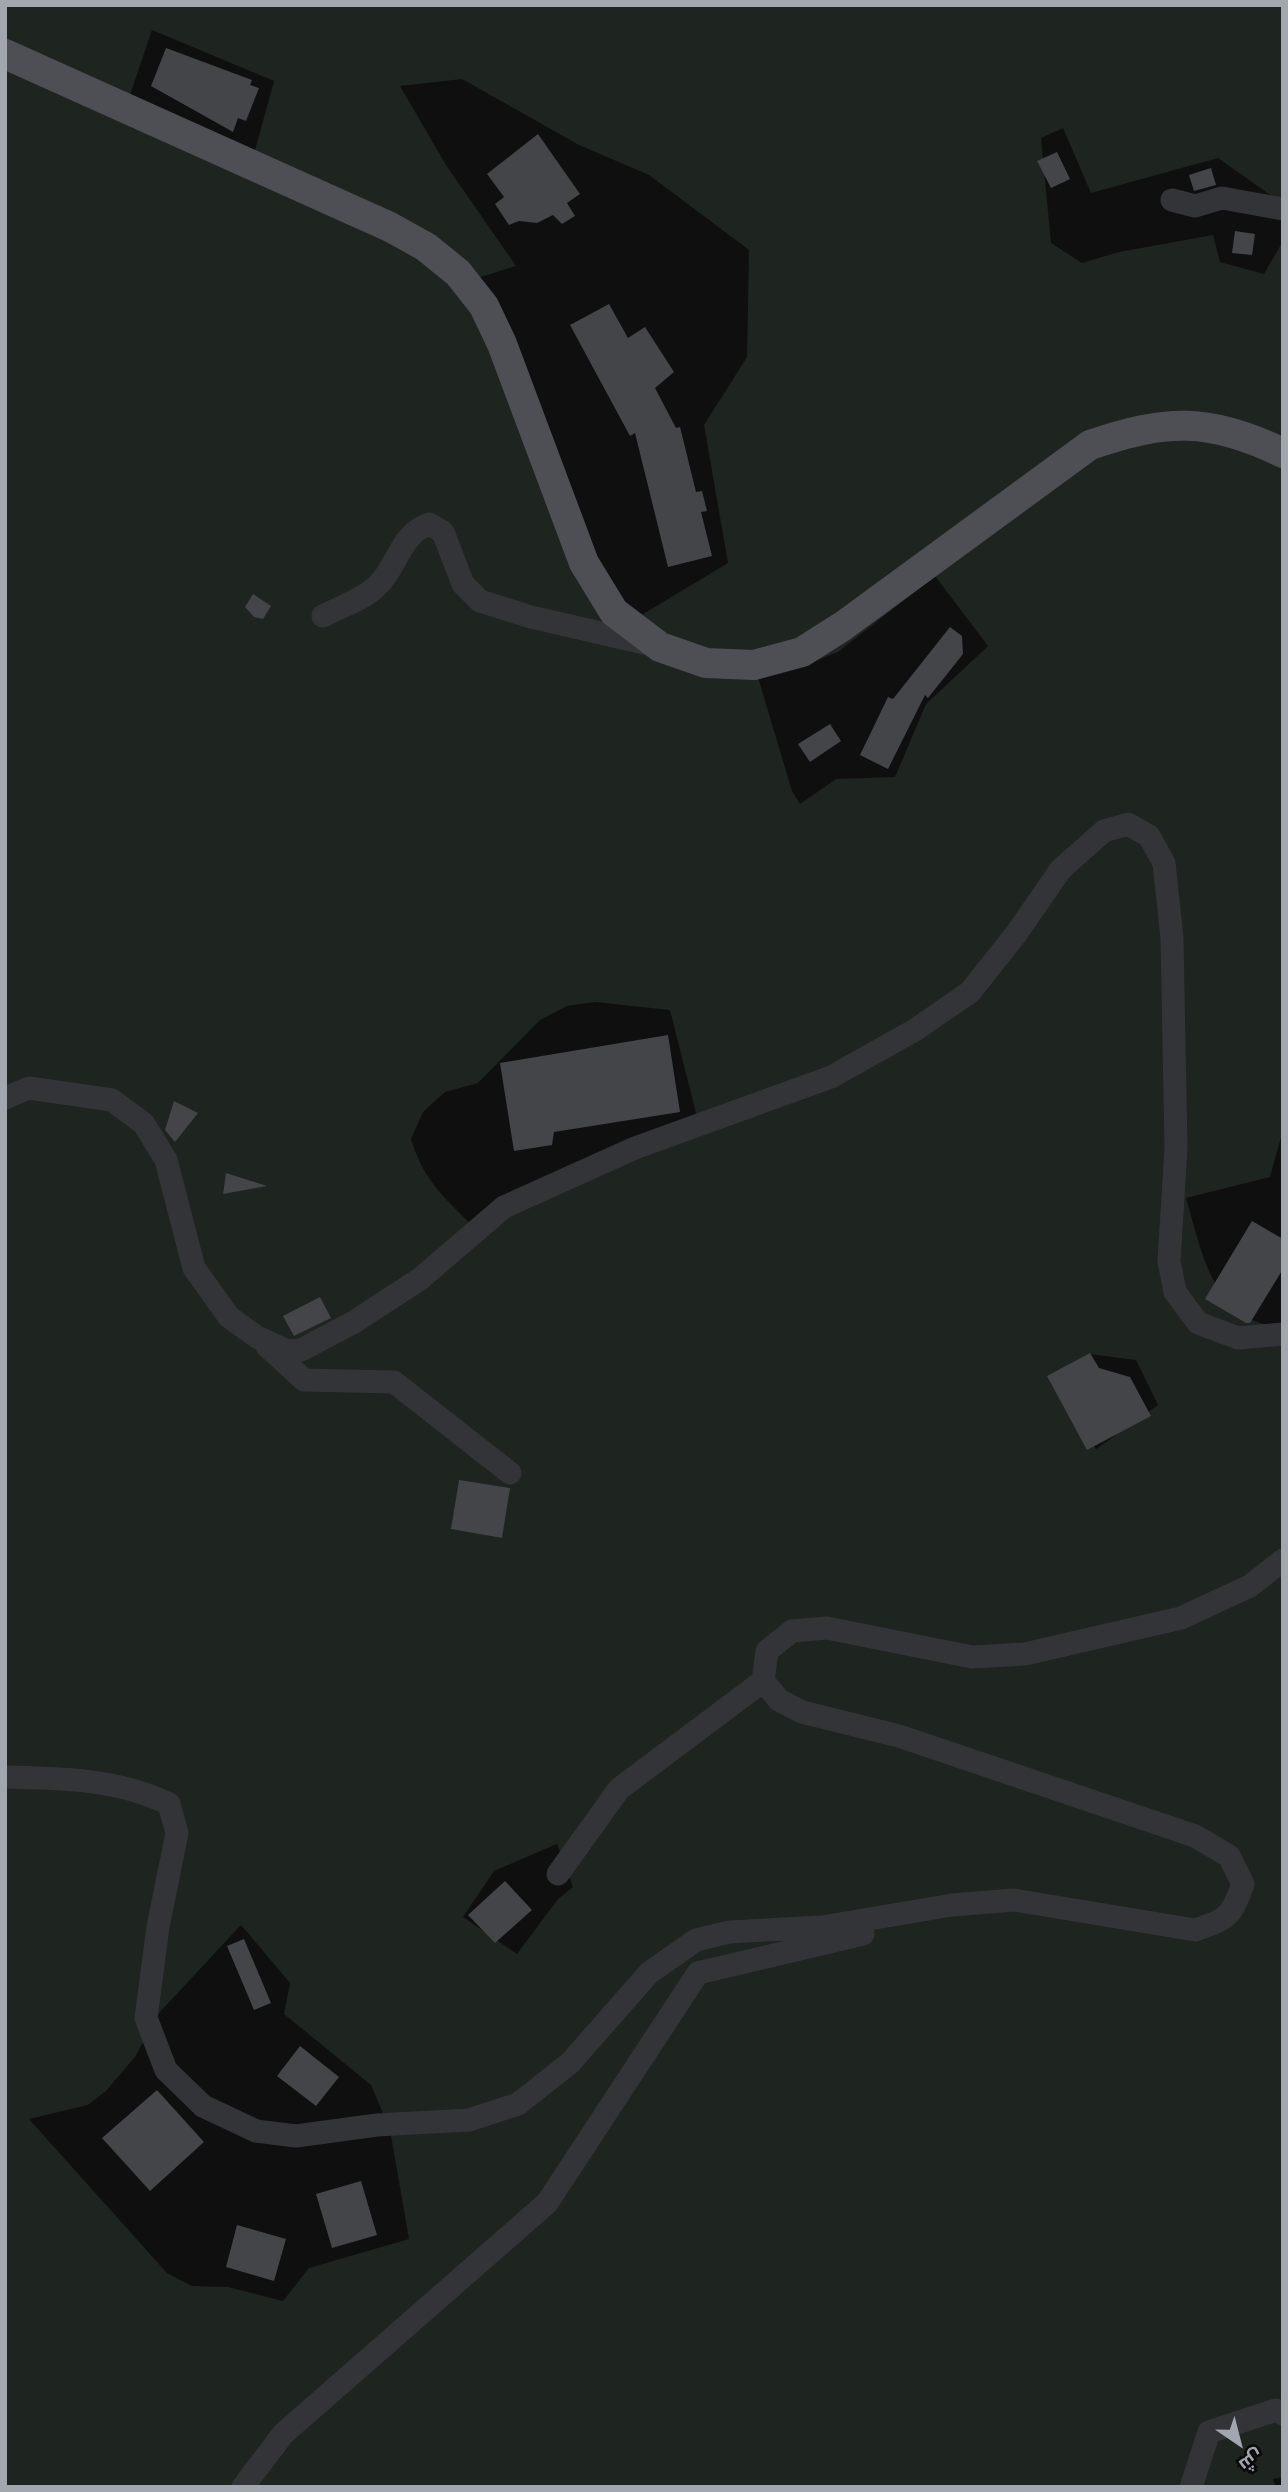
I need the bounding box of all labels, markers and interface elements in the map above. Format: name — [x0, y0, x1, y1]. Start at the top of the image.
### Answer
north arrow — [1204, 2408, 1274, 2478]
text: ش — [1235, 2444, 1268, 2477]

